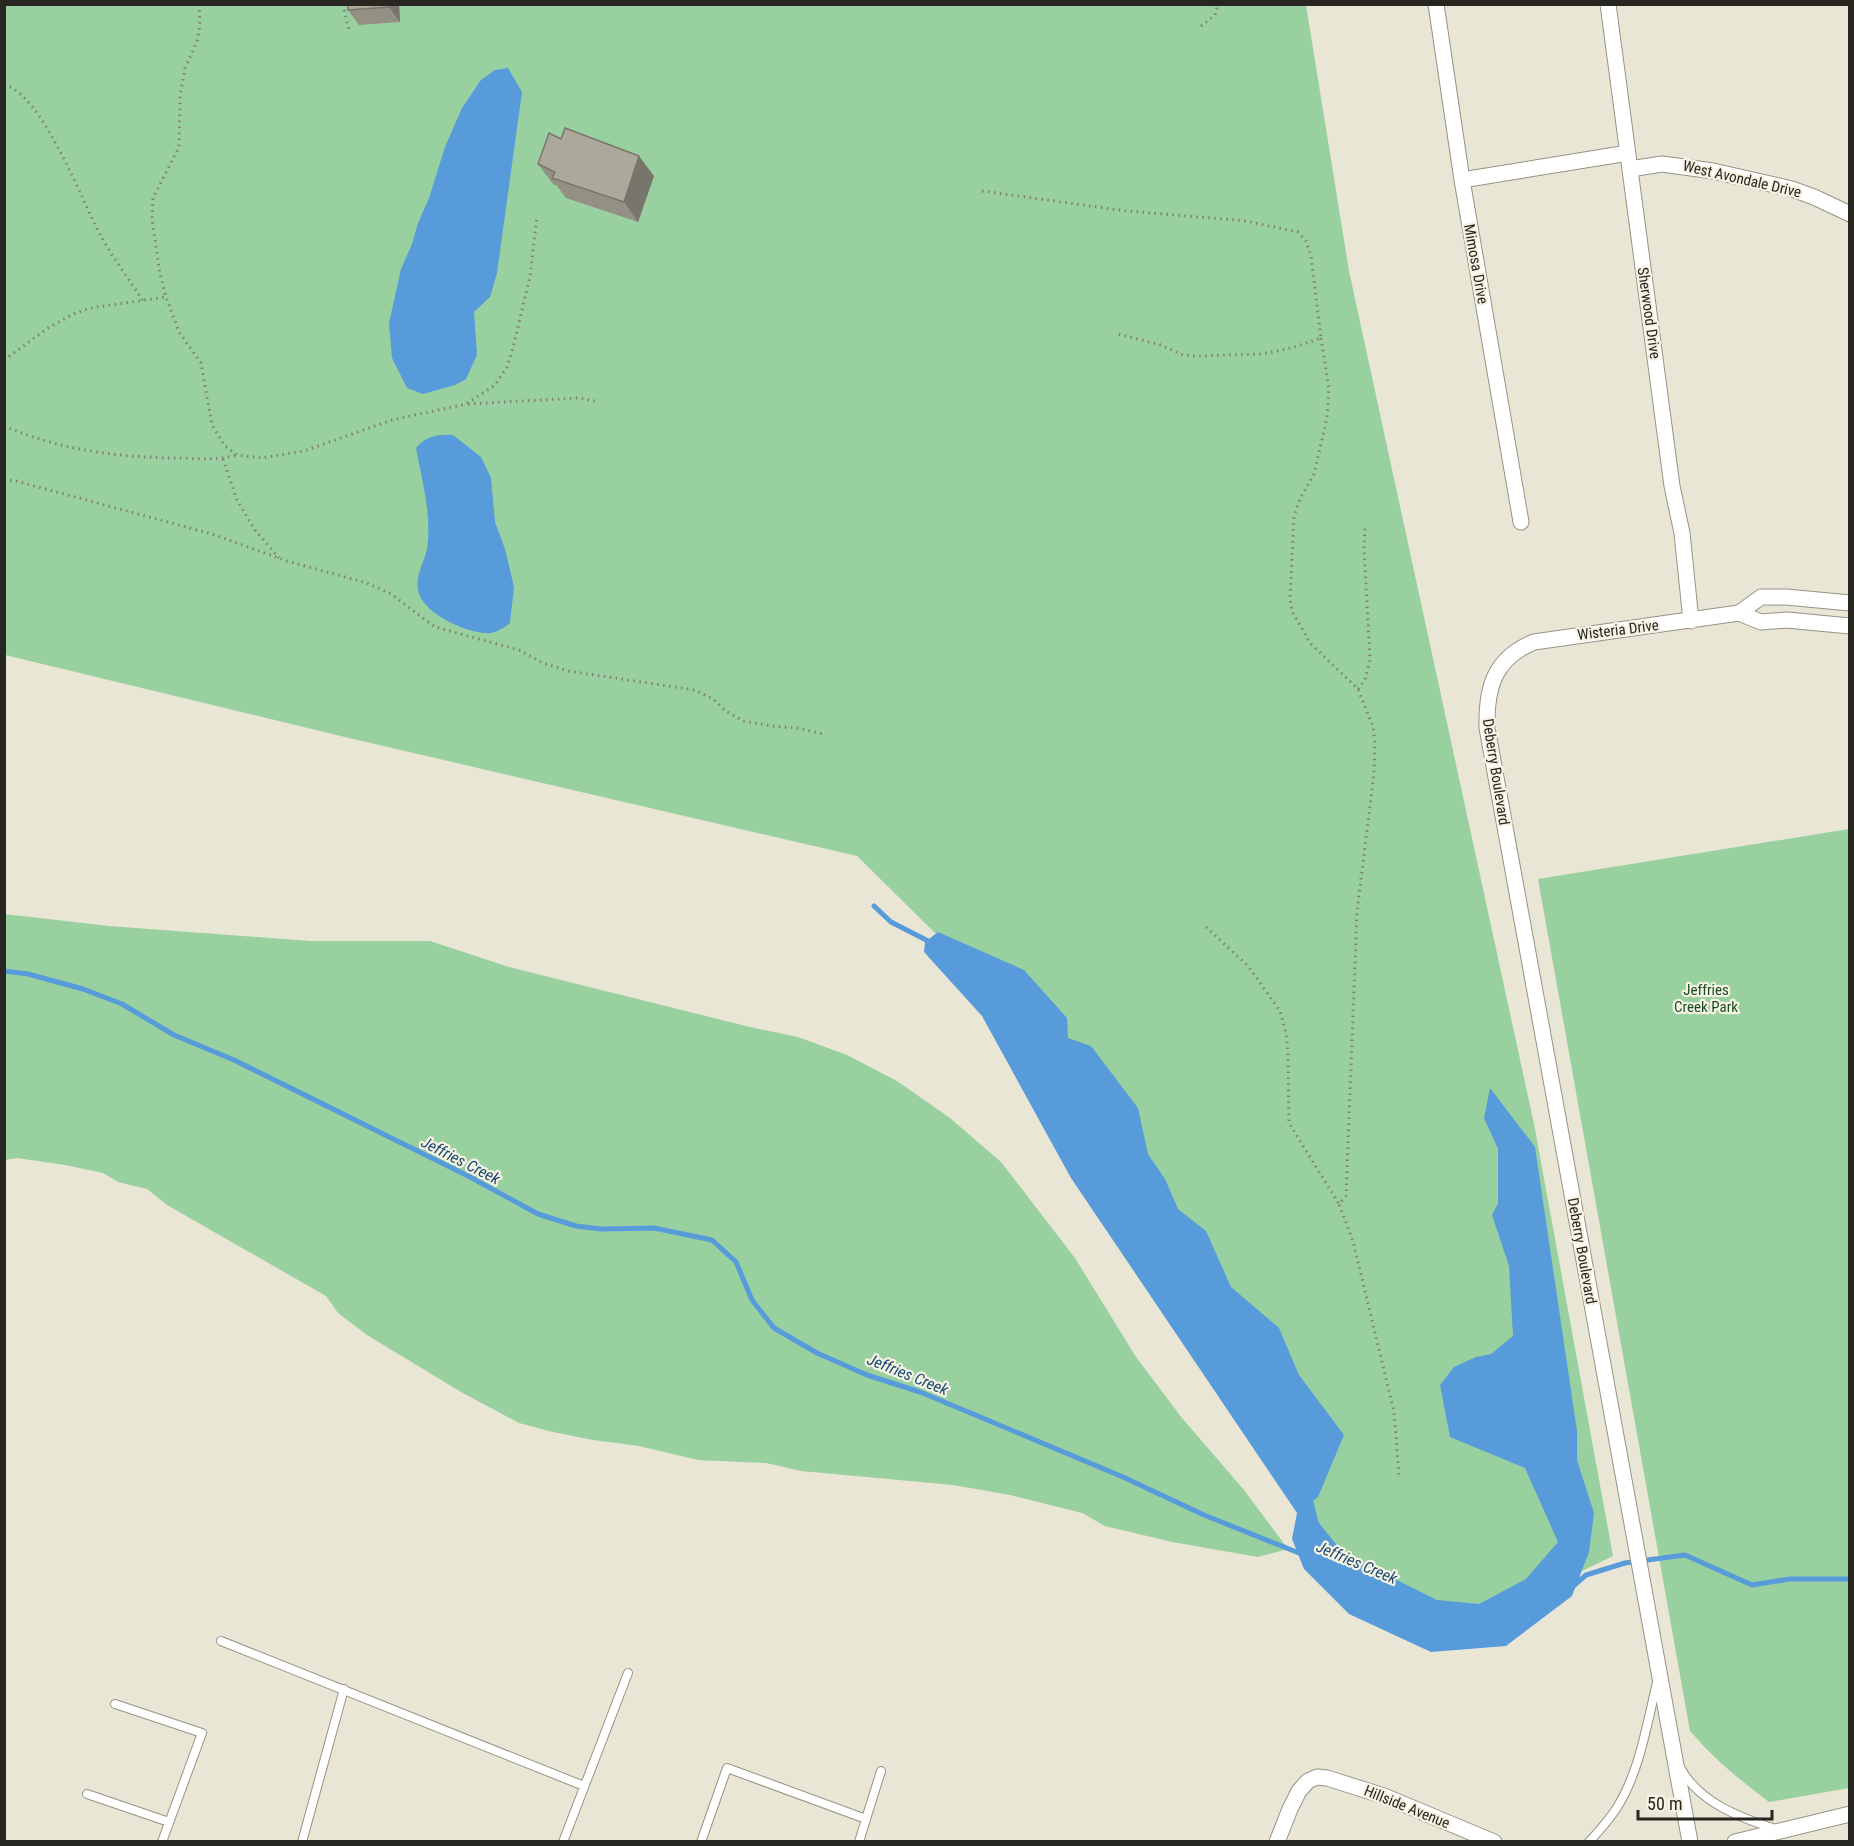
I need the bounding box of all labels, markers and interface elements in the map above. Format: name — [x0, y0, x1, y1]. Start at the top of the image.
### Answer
street label: West Avondale Drive — [1681, 157, 1803, 201]
street label: Mimosa Drive — [1460, 223, 1492, 305]
street label: Sherwood Drive — [1634, 266, 1664, 360]
street label: Wisteria Drive — [1576, 616, 1660, 644]
street label: Deberry Boulevard — [1479, 717, 1513, 827]
park label: Jeffries Creek Park — [1674, 981, 1738, 1016]
water label: Jeffries Creek — [418, 1133, 504, 1189]
street label: Deberry Boulevard — [1564, 1196, 1600, 1306]
water label: Jeffries Creek — [864, 1350, 952, 1400]
water label: Jeffries Creek — [1314, 1537, 1401, 1588]
street label: Hillside Avenue — [1361, 1782, 1453, 1832]
scale bar — [1638, 1783, 1772, 1821]
text: 50 m — [1647, 1793, 1682, 1814]

